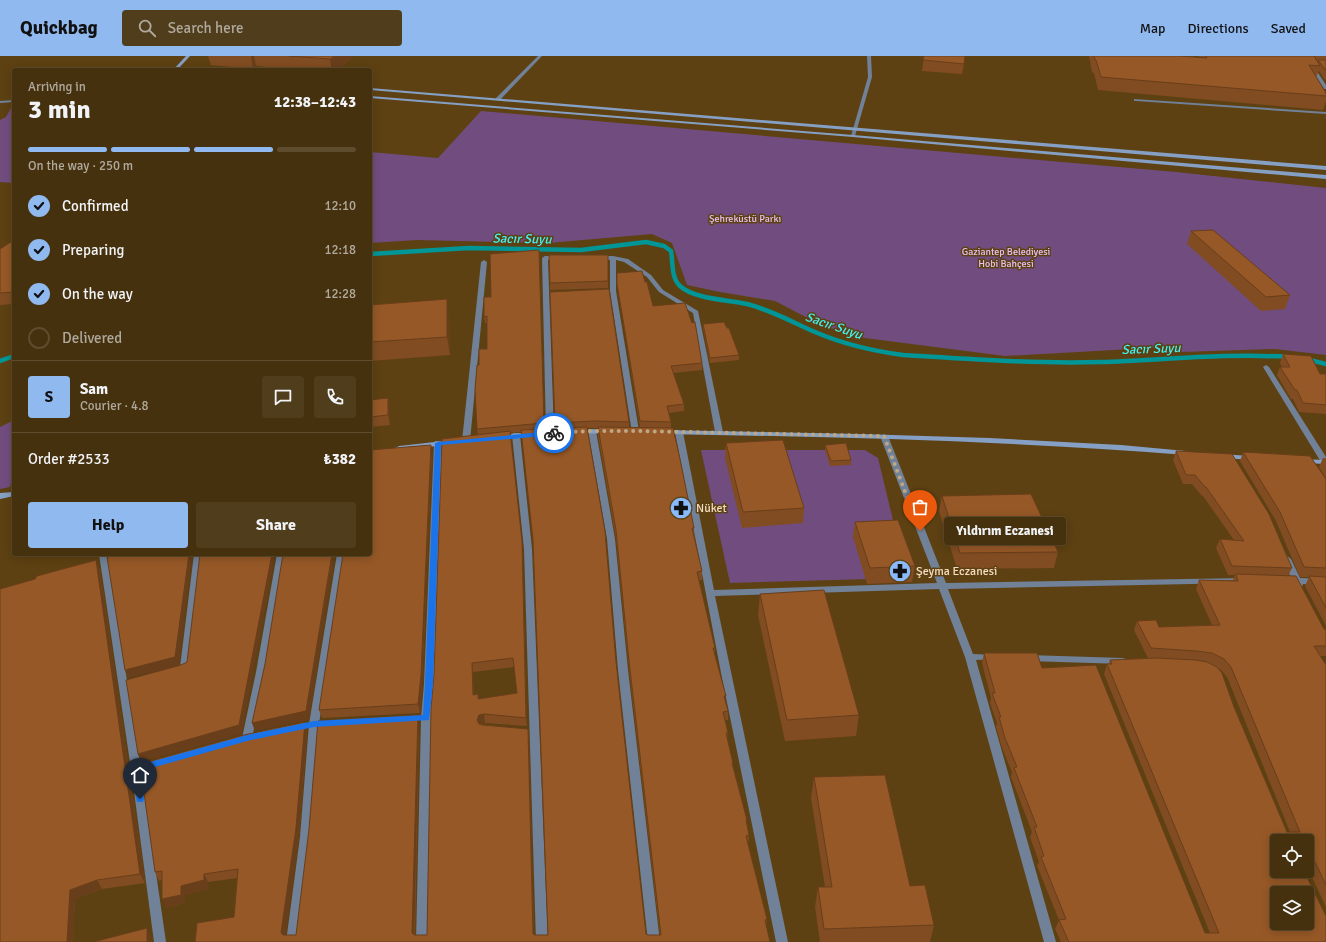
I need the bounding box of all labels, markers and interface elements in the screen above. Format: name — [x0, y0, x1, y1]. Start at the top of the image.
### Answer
search box — [122, 10, 402, 46]
text: Quickbag — [20, 16, 98, 40]
icon: search — [136, 17, 158, 39]
text: Search here — [168, 19, 243, 37]
text: Map — [1140, 20, 1166, 37]
text: Directions — [1188, 20, 1249, 37]
text: Saved — [1271, 20, 1306, 37]
text: Arriving in — [28, 79, 86, 95]
text: 12:38–12:43 — [274, 93, 356, 111]
text: 3 min — [28, 94, 91, 126]
text: On the way · 250 m — [28, 158, 133, 174]
icon: check — [28, 195, 50, 217]
text: Confirmed — [62, 197, 129, 215]
text: 12:10 — [324, 198, 356, 214]
park label: Şehreküstü Parkı — [709, 213, 781, 225]
water label: Sacır Suyu — [492, 230, 552, 248]
icon: check — [28, 239, 50, 261]
text: Preparing — [62, 241, 125, 259]
text: 12:18 — [324, 242, 356, 258]
park label: Gaziantep Belediyesi Hobi Bahçesi — [962, 246, 1050, 270]
icon: check — [28, 283, 50, 305]
text: On the way — [62, 285, 133, 303]
text: 12:28 — [324, 286, 356, 302]
water label: Sacır Suyu — [803, 309, 865, 343]
text: Delivered — [62, 329, 122, 347]
water label: Sacır Suyu — [1121, 340, 1182, 358]
button: chat — [262, 376, 304, 418]
button: phone — [314, 376, 356, 418]
text: Sam — [80, 380, 108, 398]
text: S — [45, 388, 53, 406]
text: Courier · 4.8 — [80, 398, 149, 414]
courier — [534, 413, 574, 453]
icon: bike — [543, 422, 565, 444]
text: Order #2533 — [28, 450, 110, 468]
text: ₺382 — [324, 450, 356, 468]
pin — [903, 490, 937, 531]
pharmacy icon: Nüket — [668, 495, 694, 521]
icon: bag — [909, 496, 931, 518]
place label: Nüket — [696, 501, 727, 516]
button: Help — [28, 502, 188, 548]
button: Share — [196, 502, 356, 548]
callout: Yıldırım Eczanesi — [944, 517, 1066, 545]
text: Yıldırım Eczanesi — [956, 523, 1054, 539]
pharmacy icon: Şeyma Eczanesi — [887, 558, 913, 584]
place label: Şeyma Eczanesi — [916, 564, 997, 579]
pin — [123, 758, 157, 799]
icon: home — [129, 764, 151, 786]
map controls — [1270, 834, 1314, 930]
button: locate — [1270, 834, 1314, 878]
button: layers — [1270, 886, 1314, 930]

